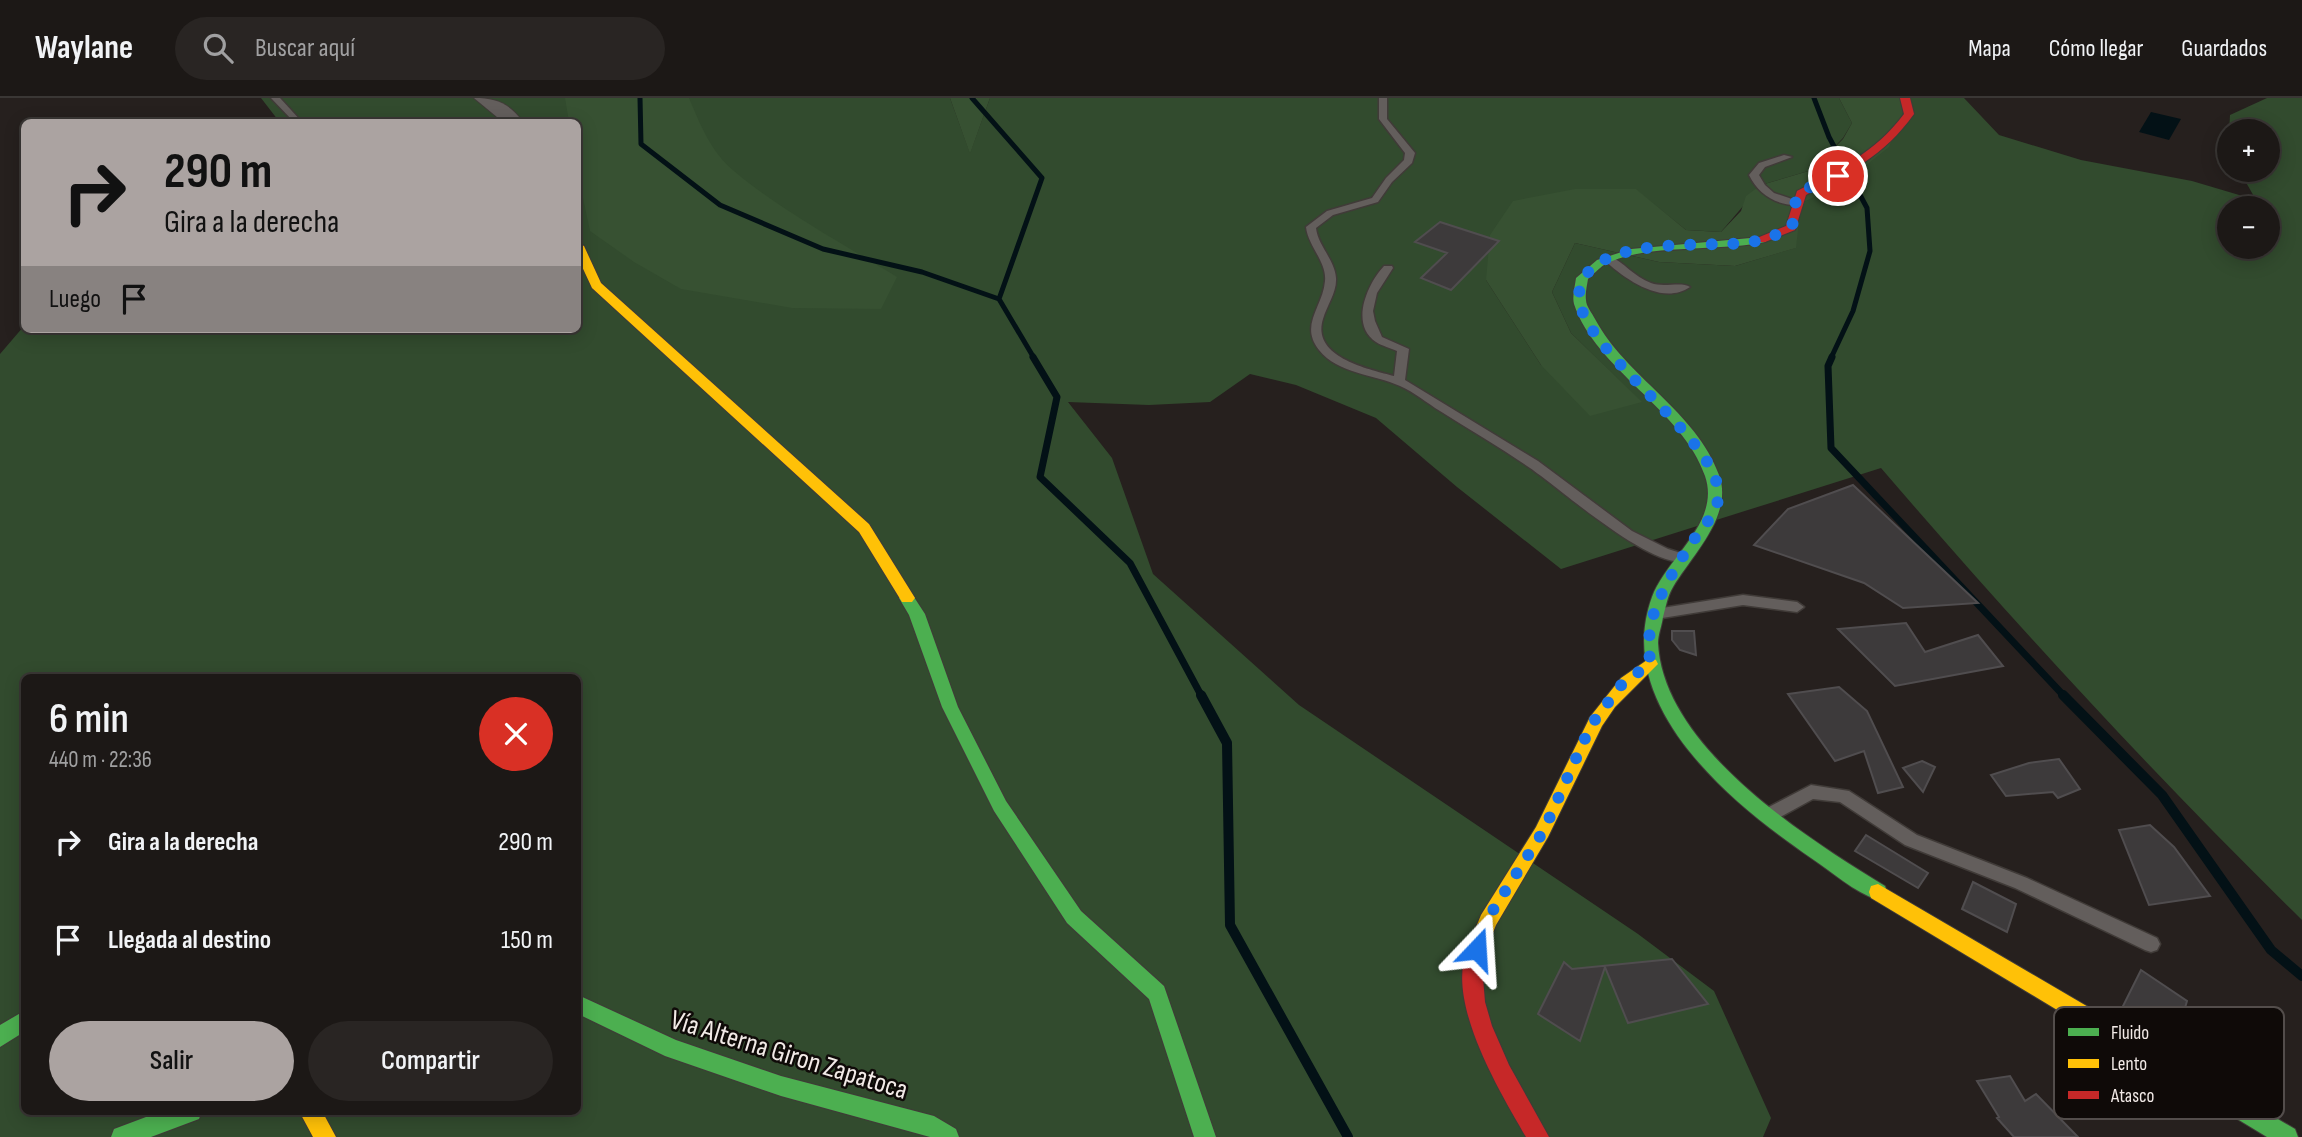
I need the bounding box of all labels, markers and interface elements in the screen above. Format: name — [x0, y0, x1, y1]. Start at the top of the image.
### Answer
search box — [175, 17, 665, 80]
text: Waylane — [35, 28, 133, 68]
icon: search — [199, 29, 237, 67]
text: Buscar aquí — [255, 33, 355, 64]
text: Mapa — [1968, 34, 2011, 63]
text: Cómo llegar — [2049, 34, 2143, 63]
text: Guardados — [2181, 34, 2267, 63]
map controls — [2217, 119, 2280, 259]
button: + — [2217, 119, 2280, 182]
text: 290 m — [164, 143, 272, 202]
pin — [1808, 146, 1868, 206]
icon: right — [49, 147, 140, 238]
icon: arrive — [1819, 157, 1857, 195]
button: − — [2217, 196, 2280, 259]
text: Gira a la derecha — [164, 203, 339, 242]
icon: arrive — [115, 280, 153, 318]
text: Luego — [49, 284, 101, 315]
text: 6 min — [49, 694, 129, 745]
button: close — [479, 697, 553, 771]
text: 440 m · 22:36 — [49, 746, 152, 774]
icon: right — [49, 823, 87, 861]
text: Gira a la derecha — [108, 827, 258, 858]
text: 290 m — [498, 827, 553, 858]
position arrow — [1440, 912, 1514, 986]
icon: arrive — [49, 921, 87, 959]
text: Llegada al destino — [108, 925, 271, 956]
text: 150 m — [501, 925, 553, 956]
street label: Vía Alterna Giron Zapatoca — [666, 1003, 912, 1107]
legend — [2054, 1007, 2284, 1119]
button: Salir — [49, 1021, 294, 1101]
button: Compartir — [308, 1021, 553, 1101]
text: Fluido — [2111, 1022, 2149, 1045]
text: Lento — [2111, 1053, 2147, 1076]
text: Atasco — [2110, 1085, 2154, 1108]

